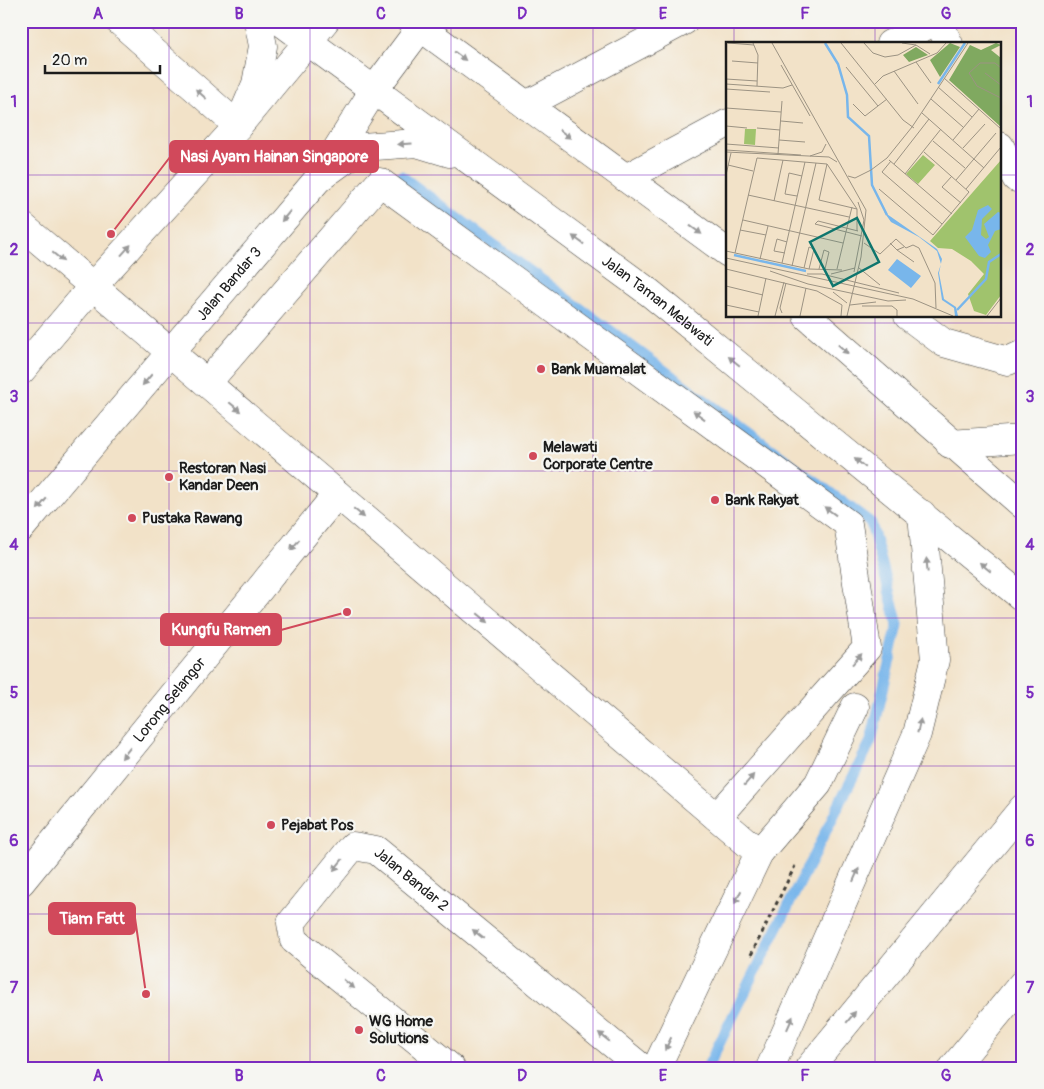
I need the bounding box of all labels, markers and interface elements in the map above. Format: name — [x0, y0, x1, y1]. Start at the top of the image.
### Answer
text: A — [93, 4, 104, 24]
text: B — [234, 4, 244, 24]
text: C — [376, 4, 386, 24]
text: D — [517, 4, 527, 24]
text: E — [659, 4, 668, 24]
text: F — [800, 4, 810, 24]
text: G — [941, 4, 952, 24]
scale bar — [45, 42, 160, 74]
inset map — [726, 42, 1002, 318]
text: 20 m — [52, 51, 87, 70]
one-way arrow — [453, 51, 467, 61]
one-way arrow — [196, 88, 208, 100]
text: 1 — [11, 92, 17, 112]
text: 1 — [1027, 92, 1033, 112]
one-way arrow — [558, 129, 572, 139]
one-way arrow — [396, 140, 412, 148]
callout: Nasi Ayam Hainan Singapore — [170, 141, 378, 172]
text: Nasi Ayam Hainan Singapore — [180, 147, 369, 167]
one-way arrow — [281, 209, 292, 222]
one-way arrow — [689, 225, 703, 235]
one-way arrow — [572, 234, 585, 245]
text: 2 — [10, 240, 19, 260]
text: 2 — [1026, 240, 1035, 260]
street label: Jalan Bandar 3 — [192, 243, 266, 324]
one-way arrow — [120, 245, 132, 257]
one-way arrow — [52, 251, 65, 262]
street label: Jalan Taman Melawati — [598, 251, 717, 351]
one-way arrow — [837, 343, 850, 354]
one-way arrow — [728, 355, 741, 366]
place label: Bank Muamalat — [551, 360, 647, 379]
marker: Bank Muamalat — [535, 363, 547, 375]
one-way arrow — [142, 373, 153, 386]
text: 3 — [10, 387, 19, 407]
text: 3 — [1026, 387, 1035, 407]
one-way arrow — [229, 402, 242, 413]
one-way arrow — [692, 410, 706, 420]
place label: Melawati Corporate Centre — [543, 438, 653, 474]
marker: Melawati Corporate Centre — [527, 450, 539, 462]
one-way arrow — [854, 458, 867, 469]
place label: Restoran Nasi Kandar Deen — [179, 459, 266, 495]
marker: Restoran Nasi Kandar Deen — [163, 471, 175, 483]
place label: Bank Rakyat — [725, 491, 800, 510]
marker: Bank Rakyat — [709, 494, 721, 506]
one-way arrow — [36, 497, 48, 509]
one-way arrow — [823, 506, 837, 516]
one-way arrow — [353, 507, 366, 518]
place label: Pustaka Rawang — [142, 509, 243, 528]
marker: Pustaka Rawang — [126, 512, 138, 524]
text: 4 — [9, 535, 19, 555]
text: 4 — [1025, 535, 1035, 555]
one-way arrow — [290, 538, 301, 551]
one-way arrow — [923, 557, 931, 573]
one-way arrow — [979, 561, 992, 572]
one-way arrow — [477, 612, 489, 623]
callout: Kungfu Ramen — [161, 614, 281, 645]
text: Kungfu Ramen — [171, 620, 271, 640]
street label: Lorong Selangor — [129, 653, 210, 746]
one-way arrow — [851, 653, 863, 665]
text: 5 — [10, 683, 19, 703]
text: 5 — [1026, 683, 1035, 703]
one-way arrow — [915, 718, 923, 733]
one-way arrow — [121, 746, 132, 759]
one-way arrow — [743, 775, 755, 787]
place label: Pejabat Pos — [281, 816, 354, 835]
marker: Pejabat Pos — [265, 819, 277, 831]
text: 6 — [9, 831, 19, 851]
text: 6 — [1025, 831, 1035, 851]
street label: Jalan Bandar 2 — [370, 843, 453, 915]
one-way arrow — [332, 858, 343, 871]
one-way arrow — [853, 868, 861, 882]
one-way arrow — [734, 890, 742, 904]
callout: Tiam Fatt — [49, 903, 135, 934]
text: Tiam Fatt — [58, 909, 125, 929]
one-way arrow — [472, 929, 485, 940]
text: 7 — [10, 978, 19, 998]
text: 7 — [1026, 978, 1035, 998]
one-way arrow — [342, 979, 355, 990]
one-way arrow — [846, 1010, 857, 1023]
place label: WG Home Solutions — [369, 1012, 433, 1048]
one-way arrow — [786, 1016, 794, 1030]
marker: WG Home Solutions — [353, 1024, 365, 1036]
one-way arrow — [598, 1031, 611, 1042]
one-way arrow — [664, 1037, 672, 1051]
text: A — [93, 1066, 104, 1086]
text: B — [234, 1066, 244, 1086]
text: C — [376, 1066, 386, 1086]
text: D — [517, 1066, 527, 1086]
text: E — [659, 1066, 668, 1086]
text: F — [800, 1066, 810, 1086]
text: G — [941, 1066, 952, 1086]

